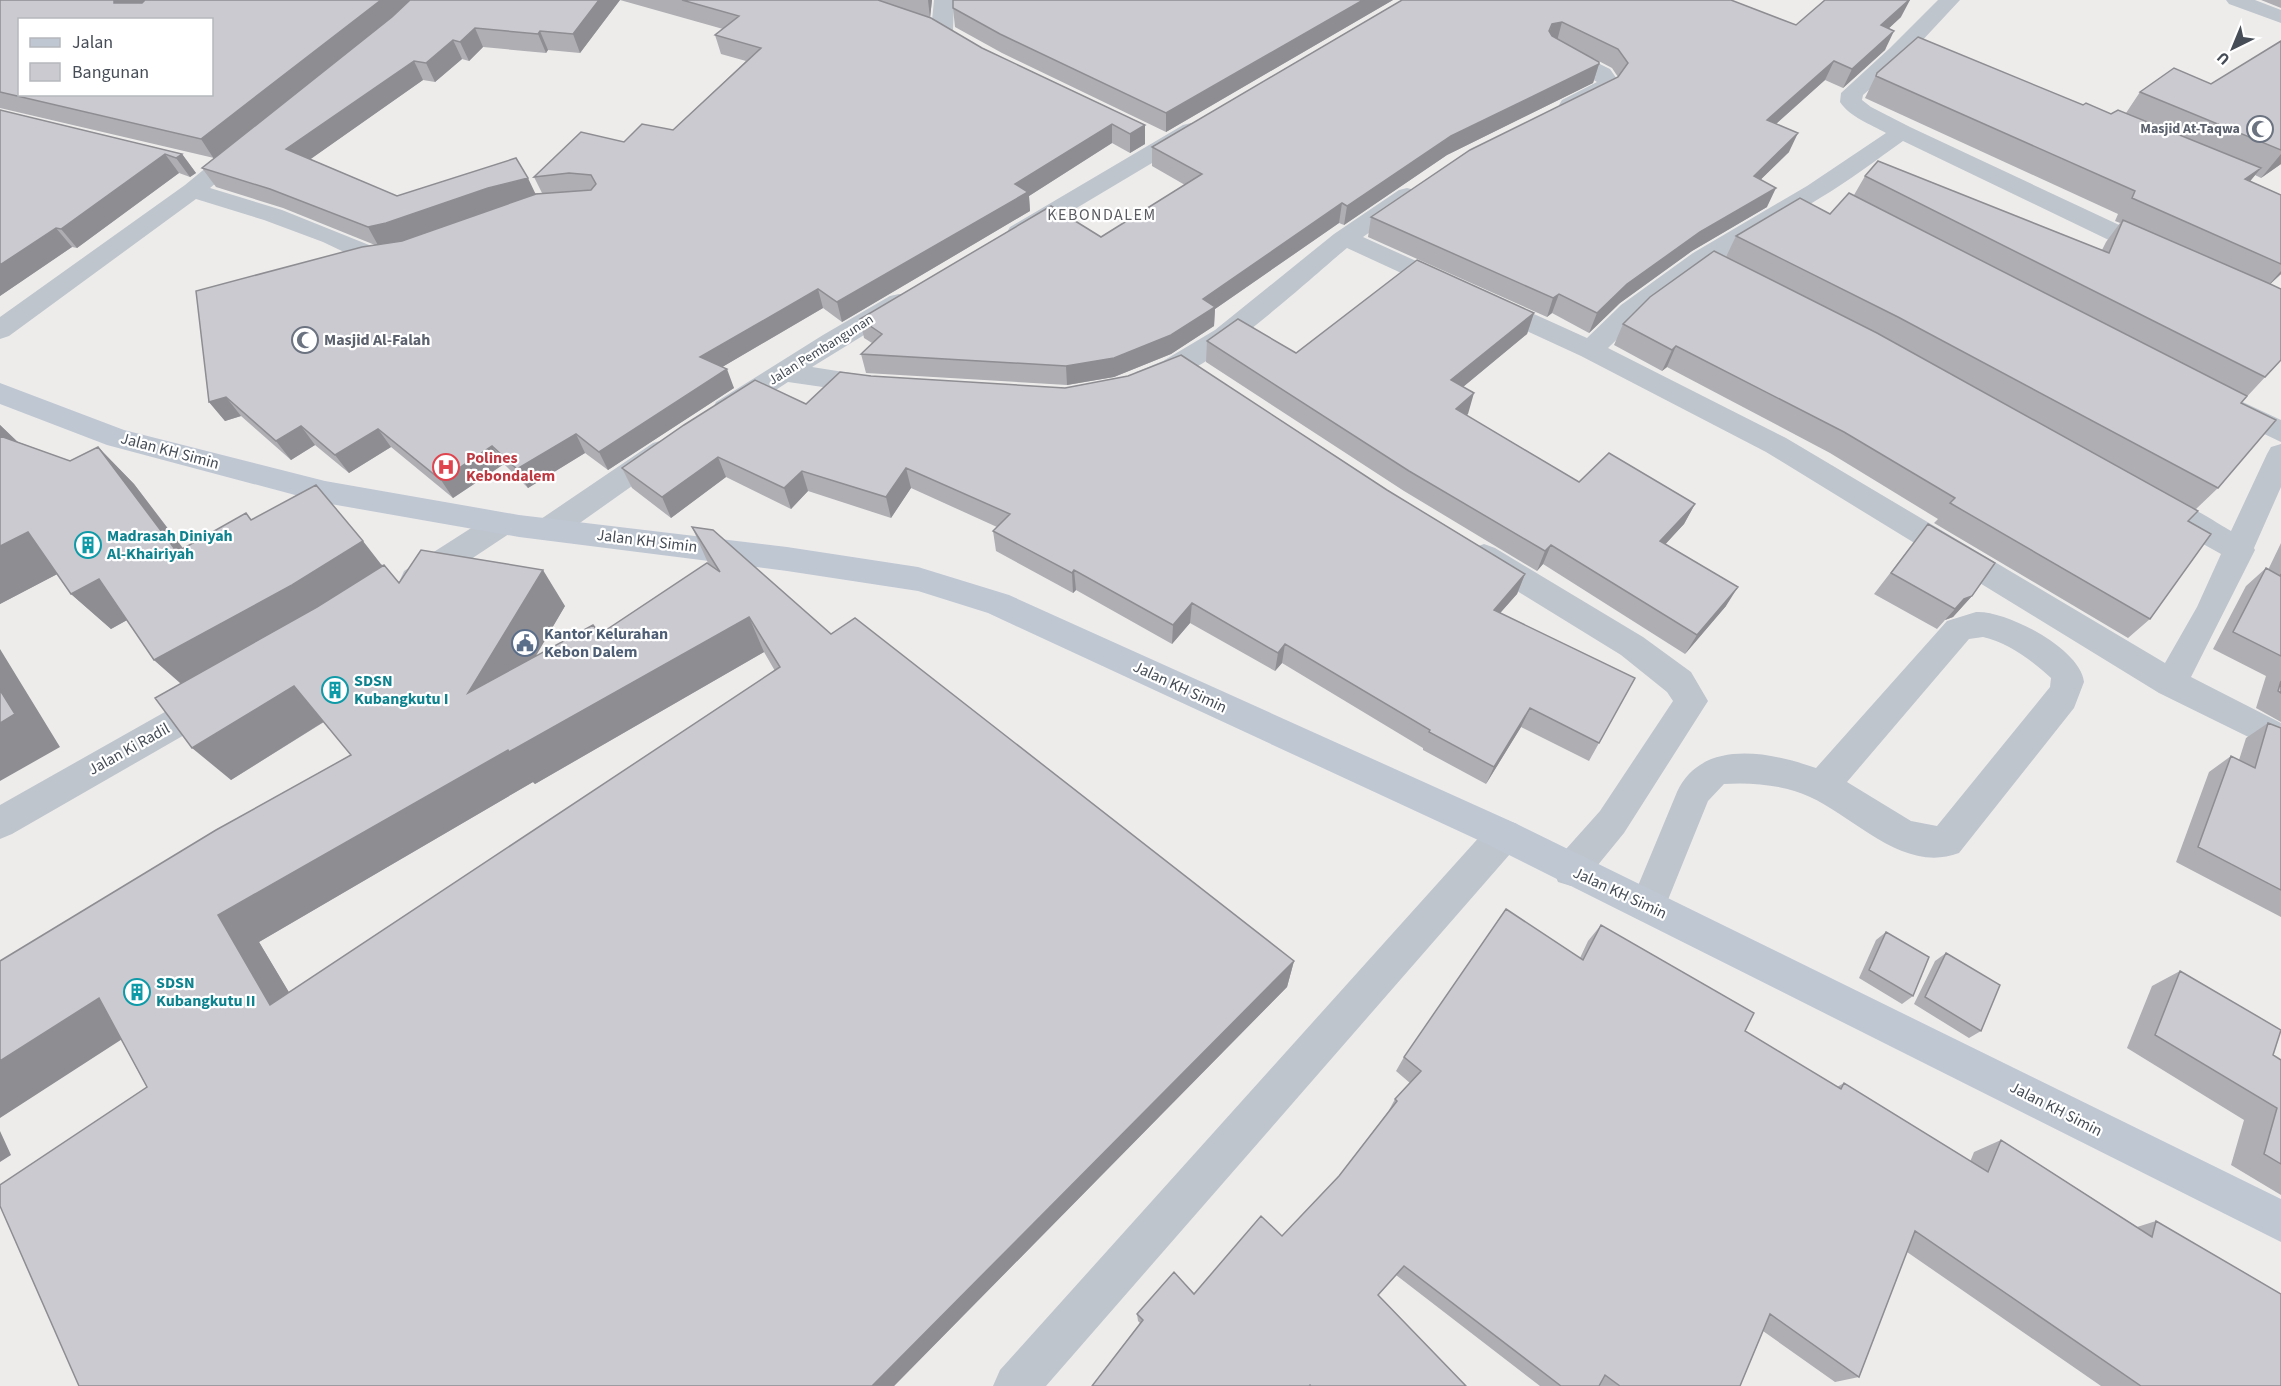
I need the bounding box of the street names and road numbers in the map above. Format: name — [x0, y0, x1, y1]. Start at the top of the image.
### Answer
street label: Jalan Pembangunan — [765, 310, 877, 390]
street label: Jalan KH Simin — [118, 427, 222, 475]
street label: Jalan KH Simin — [595, 524, 699, 558]
street label: Jalan KH Simin — [1130, 656, 1230, 718]
street label: Jalan Ki Radil — [84, 718, 174, 780]
street label: Jalan KH Simin — [1570, 862, 1670, 924]
street label: Jalan KH Simin — [2006, 1076, 2106, 1142]

